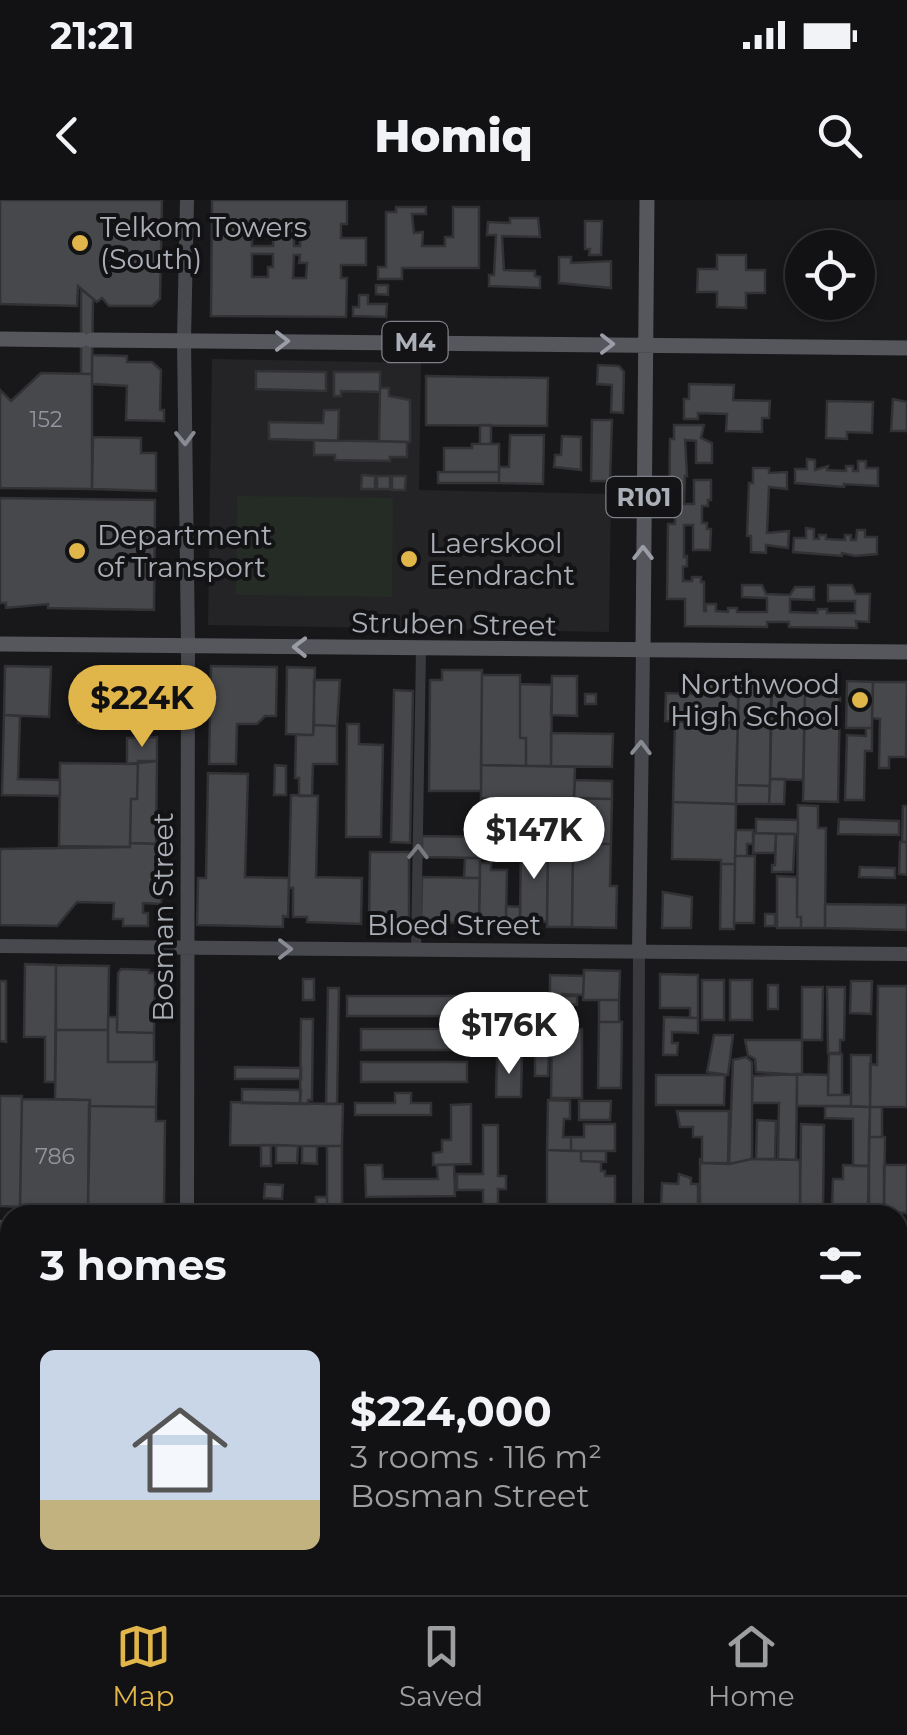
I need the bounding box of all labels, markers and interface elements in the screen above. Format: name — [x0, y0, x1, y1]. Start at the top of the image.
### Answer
text: 21:21 — [50, 12, 135, 59]
icon: back — [40, 108, 95, 163]
text: Homiq — [374, 108, 533, 163]
icon: search — [812, 108, 867, 163]
place label: Telkom Towers (South) — [100, 210, 307, 276]
map controls — [785, 230, 875, 320]
button: locate — [785, 230, 875, 320]
marker: Telkom Towers (South) — [69, 232, 91, 254]
road number: M4 — [382, 322, 448, 362]
one-way arrow — [274, 330, 290, 352]
one-way arrow — [599, 333, 615, 354]
house number: 152 — [30, 406, 62, 433]
one-way arrow — [175, 430, 196, 446]
road number: R101 — [606, 477, 682, 517]
place label: Department of Transport — [97, 518, 272, 584]
place label: Laerskool Eendracht — [429, 526, 575, 592]
marker: Department of Transport — [66, 540, 88, 562]
one-way arrow — [632, 544, 654, 560]
marker: Laerskool Eendracht — [398, 548, 420, 570]
street label: Struben Street — [351, 605, 557, 643]
one-way arrow — [292, 636, 308, 658]
pin: $224K — [72, 665, 212, 750]
place label: Northwood High School — [670, 667, 840, 733]
text: $224K — [90, 678, 194, 717]
marker: Northwood High School — [849, 689, 871, 711]
one-way arrow — [631, 740, 652, 756]
pin: $147K — [464, 797, 604, 882]
text: $147K — [486, 810, 582, 849]
street label: Bosman Street — [146, 812, 180, 1022]
one-way arrow — [407, 844, 429, 860]
street label: Bloed Street — [367, 908, 541, 942]
one-way arrow — [278, 938, 294, 960]
pin: $176K — [439, 992, 579, 1077]
text: $176K — [461, 1005, 557, 1044]
house number: 786 — [35, 1143, 75, 1170]
icon: filters — [813, 1238, 868, 1293]
text: 3 homes — [40, 1239, 226, 1291]
text: $224,000 — [350, 1385, 552, 1437]
icon: home — [120, 1390, 240, 1510]
text: 3 rooms · 116 m² — [350, 1437, 602, 1476]
text: Bosman Street — [350, 1476, 589, 1515]
tab: Map — [112, 1619, 175, 1713]
tab: Saved — [399, 1619, 483, 1713]
tab: Home — [708, 1619, 795, 1713]

